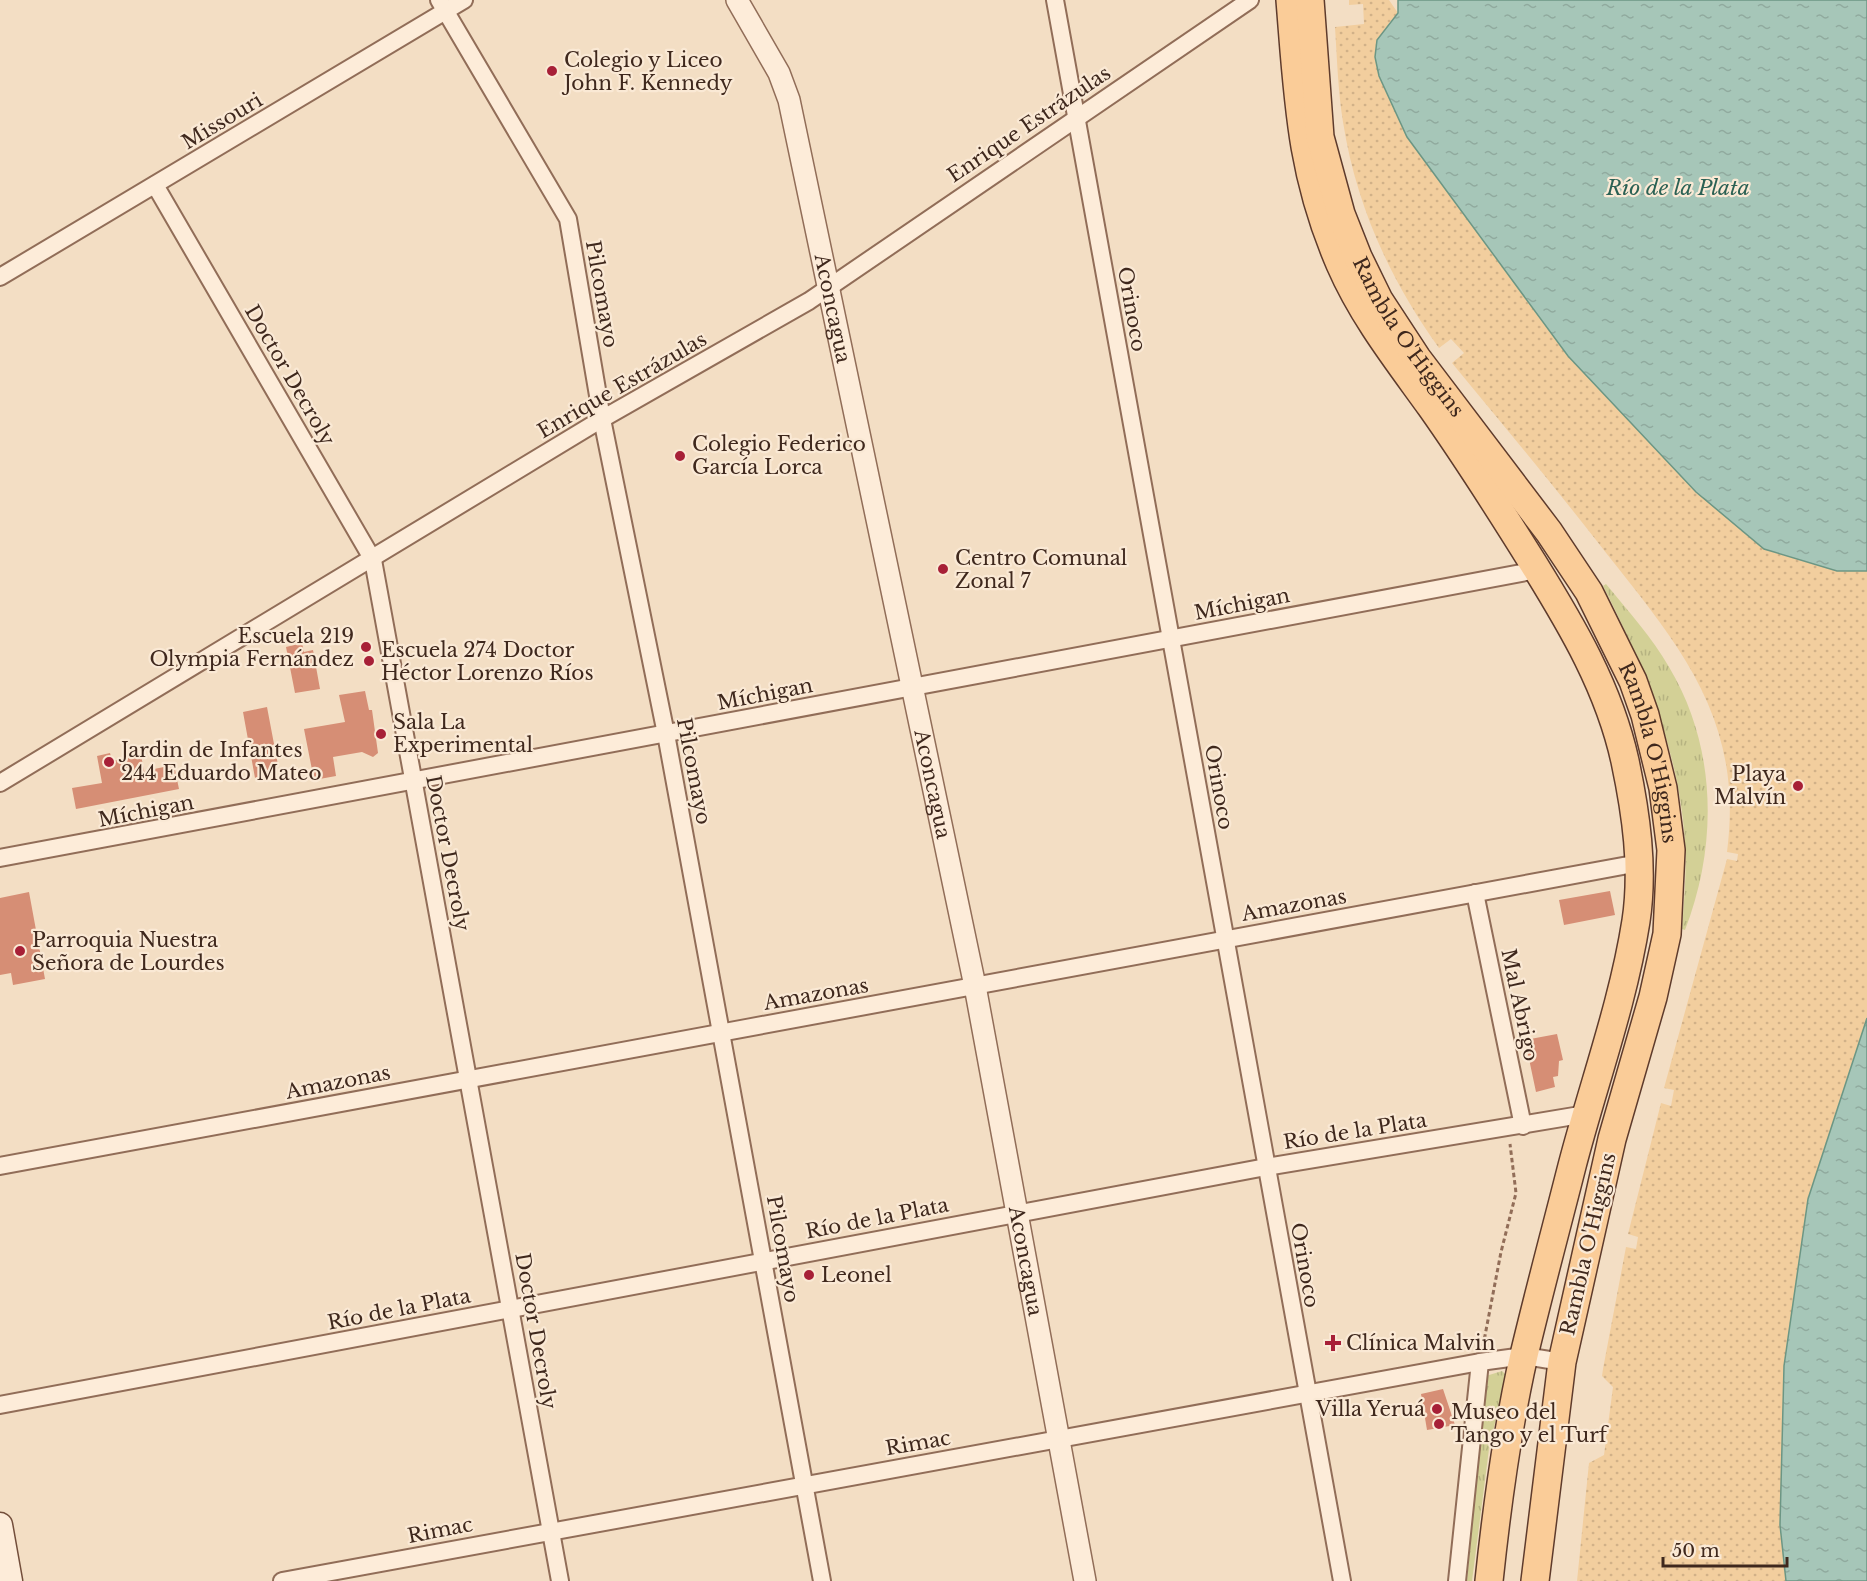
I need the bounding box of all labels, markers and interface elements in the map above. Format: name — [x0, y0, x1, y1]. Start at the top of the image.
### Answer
place label: Colegio y Liceo John F. Kennedy — [561, 48, 733, 95]
street label: Enrique Estrázulas — [943, 61, 1115, 187]
marker: Colegio y Liceo John F. Kennedy — [545, 64, 559, 78]
street label: Missouri — [177, 88, 267, 154]
water label: Río de la Plata — [1605, 175, 1750, 201]
street label: Pilcomayo — [581, 239, 623, 349]
street label: Aconcagua — [809, 251, 856, 366]
street label: Rambla O'Higgins — [1348, 253, 1469, 422]
street label: Orinoco — [1113, 265, 1151, 353]
street label: Doctor Decroly — [240, 300, 340, 450]
street label: Enrique Estrázulas — [533, 327, 711, 443]
place label: Colegio Federico García Lorca — [692, 432, 866, 479]
marker: Colegio Federico García Lorca — [673, 449, 687, 463]
place label: Centro Comunal Zonal 7 — [955, 546, 1127, 593]
marker: Centro Comunal Zonal 7 — [936, 562, 950, 576]
street label: Míchigan — [1192, 583, 1292, 625]
place label: Escuela 219 Olympia Fernández — [149, 624, 354, 671]
place label: Escuela 274 Doctor Héctor Lorenzo Ríos — [381, 638, 593, 685]
marker: Escuela 219 Olympia Fernández — [359, 640, 373, 654]
marker: Escuela 274 Doctor Héctor Lorenzo Ríos — [362, 654, 376, 668]
street label: Rambla O'Higgins — [1614, 658, 1682, 845]
street label: Míchigan — [715, 673, 815, 715]
place label: Sala La Experimental — [393, 710, 533, 757]
street label: Pilcomayo — [672, 715, 716, 827]
street label: Aconcagua — [909, 726, 956, 842]
marker: Sala La Experimental — [374, 727, 388, 741]
place label: Jardin de Infantes 244 Eduardo Mateo — [118, 738, 322, 785]
street label: Orinoco — [1200, 743, 1238, 831]
marker: Jardin de Infantes 244 Eduardo Mateo — [102, 755, 116, 769]
place label: Playa Malvín — [1714, 762, 1787, 809]
street label: Doctor Decroly — [421, 773, 475, 933]
marker: Playa Malvín — [1791, 779, 1805, 793]
street label: Míchigan — [96, 790, 196, 832]
street label: Amazonas — [1239, 884, 1348, 926]
place label: Parroquia Nuestra Señora de Lourdes — [32, 928, 224, 975]
marker: Parroquia Nuestra Señora de Lourdes — [13, 944, 27, 958]
street label: Mal Abrigo — [1496, 947, 1544, 1063]
street label: Amazonas — [761, 973, 870, 1015]
street label: Amazonas — [283, 1060, 392, 1104]
street label: Río de la Plata — [1281, 1108, 1429, 1154]
street label: Rambla O'Higgins — [1555, 1150, 1621, 1338]
street label: Río de la Plata — [803, 1192, 951, 1244]
street label: Pilcomayo — [762, 1194, 804, 1304]
street label: Aconcagua — [1004, 1203, 1048, 1319]
street label: Orinoco — [1286, 1221, 1324, 1309]
street label: Doctor Decroly — [510, 1251, 562, 1411]
place label: Leonel — [821, 1263, 892, 1287]
marker: Leonel — [802, 1268, 816, 1282]
street label: Río de la Plata — [325, 1283, 473, 1335]
place label: Clínica Malvin — [1346, 1331, 1496, 1355]
marker: Clínica Malvin — [1324, 1334, 1342, 1352]
place label: Villa Yeruá — [1315, 1397, 1426, 1421]
place label: Museo del Tango y el Turf — [1451, 1400, 1610, 1447]
marker: Villa Yeruá — [1430, 1402, 1444, 1416]
marker: Museo del Tango y el Turf — [1432, 1417, 1446, 1431]
street label: Rimac — [883, 1425, 953, 1461]
street label: Rimac — [405, 1512, 475, 1548]
scale bar — [1663, 1530, 1788, 1568]
text: 50 m — [1672, 1540, 1720, 1562]

